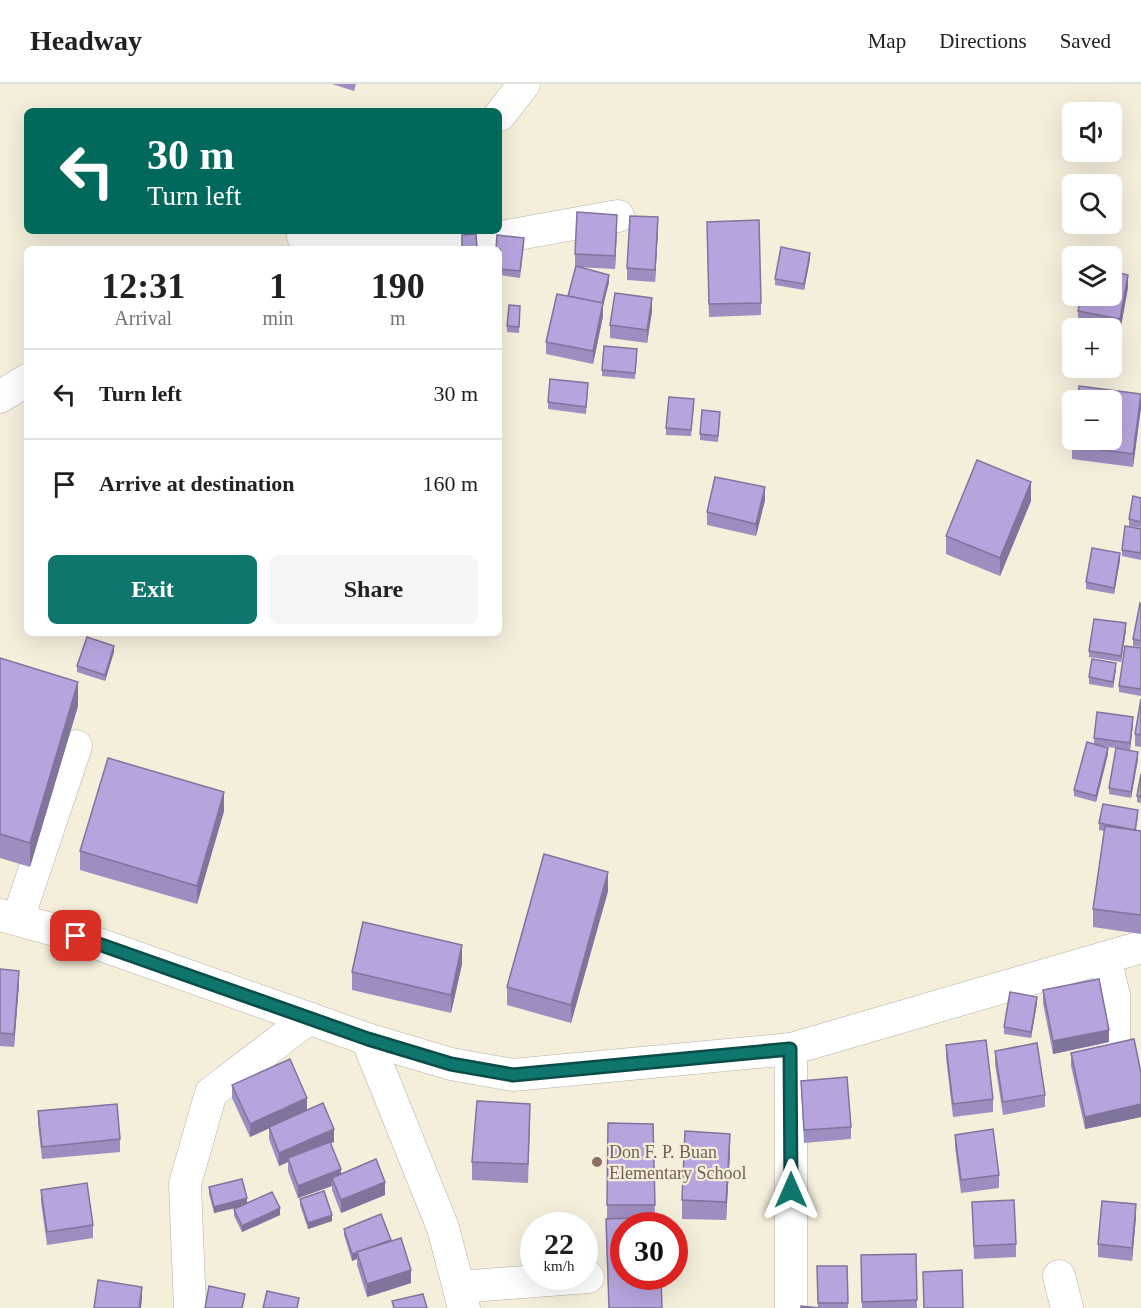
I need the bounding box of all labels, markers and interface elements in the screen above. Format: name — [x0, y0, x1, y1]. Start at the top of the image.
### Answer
text: Headway — [30, 25, 142, 56]
text: Map — [868, 29, 906, 53]
text: Directions — [939, 29, 1027, 53]
text: Saved — [1060, 29, 1111, 53]
map controls — [1062, 102, 1122, 450]
button: sound — [1062, 102, 1122, 162]
icon: left — [48, 132, 126, 210]
text: 30 m — [147, 132, 235, 178]
button: search — [1062, 174, 1122, 234]
text: Turn left — [147, 181, 241, 211]
button: layers — [1062, 246, 1122, 306]
text: 12:31 — [101, 266, 185, 306]
text: 1 — [269, 266, 287, 306]
text: 190 — [371, 266, 425, 306]
text: Arrival — [114, 307, 172, 329]
text: min — [262, 307, 294, 329]
text: m — [390, 307, 406, 329]
button: + — [1062, 318, 1122, 378]
icon: left — [48, 378, 81, 411]
text: Turn left — [99, 381, 182, 406]
text: 30 m — [433, 381, 478, 406]
button: − — [1062, 390, 1122, 450]
icon: arrive — [48, 468, 81, 501]
text: Arrive at destination — [99, 471, 295, 496]
text: 160 m — [422, 471, 478, 496]
button: Exit — [48, 555, 257, 624]
button: Share — [269, 555, 478, 624]
pin — [50, 910, 101, 961]
icon: arrive — [59, 919, 92, 952]
place label: Don F. P. Buan Elementary School — [609, 1142, 746, 1183]
marker: Don F. P. Buan Elementary School — [590, 1155, 604, 1169]
position arrow — [759, 1158, 823, 1222]
speed limit sign: 30 — [610, 1212, 688, 1290]
text: 22 — [544, 1227, 574, 1260]
text: km/h — [544, 1258, 574, 1274]

